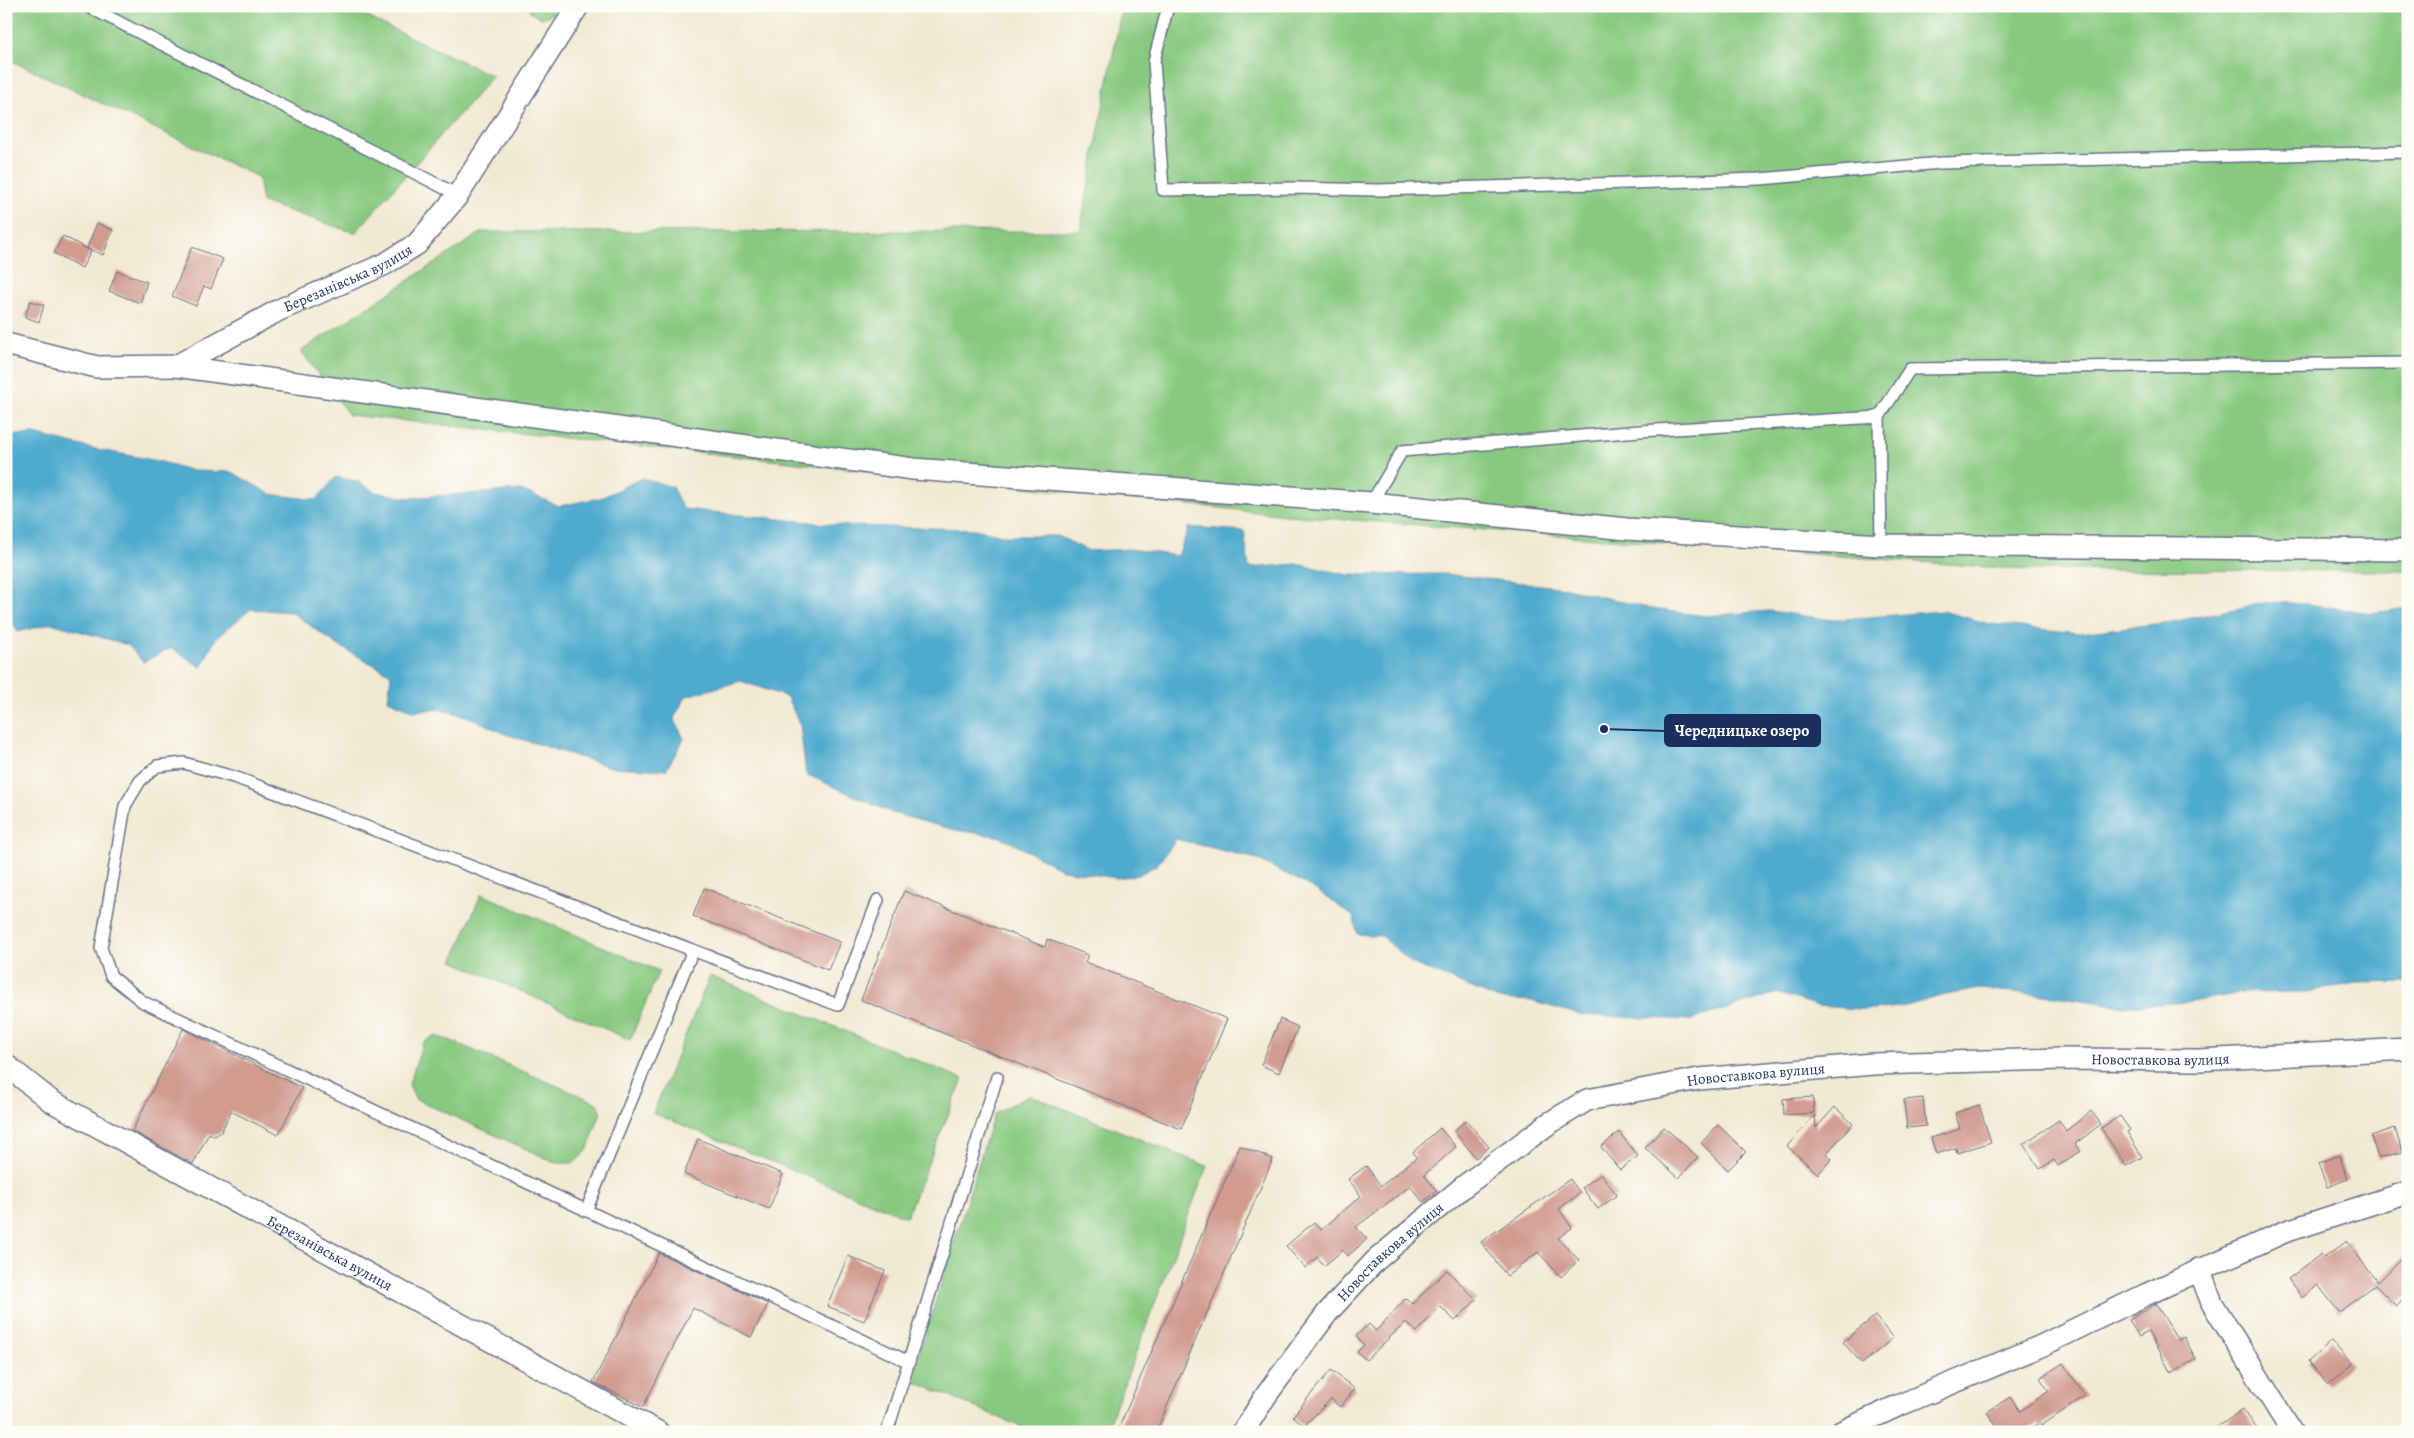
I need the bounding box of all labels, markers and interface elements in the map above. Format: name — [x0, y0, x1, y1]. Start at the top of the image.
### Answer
street label: Березанівська вулиця — [280, 239, 416, 317]
callout: Чередницьке озеро — [1665, 715, 1820, 746]
text: Чередницьке озеро — [1675, 720, 1809, 742]
street label: Новоставкова вулиця — [2091, 1048, 2230, 1070]
street label: Новоставкова вулиця — [1685, 1058, 1826, 1091]
street label: Новоставкова вулиця — [1333, 1198, 1448, 1306]
street label: Березанівська вулиця — [263, 1211, 396, 1295]

